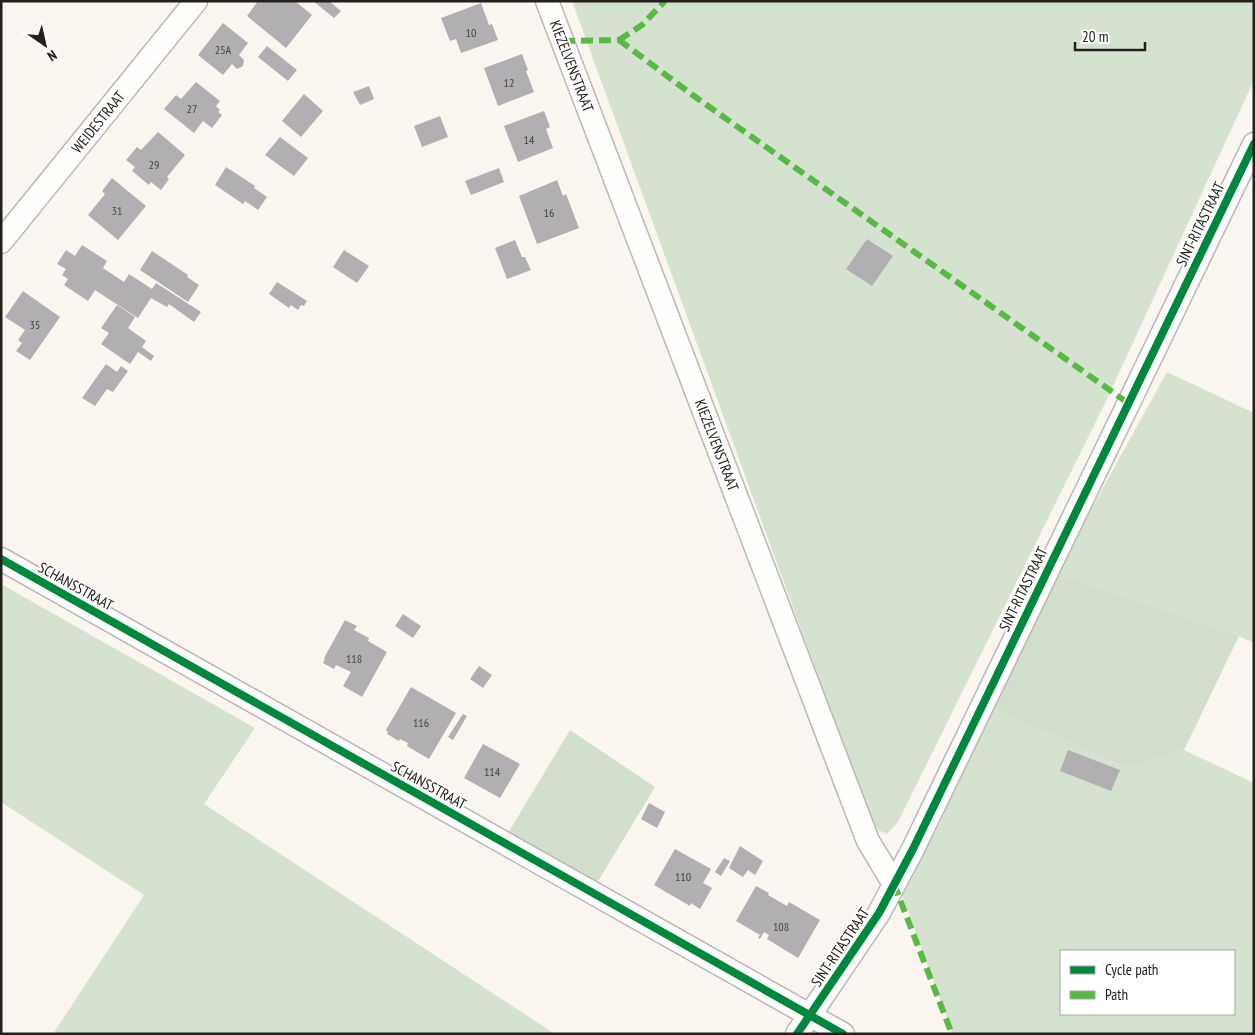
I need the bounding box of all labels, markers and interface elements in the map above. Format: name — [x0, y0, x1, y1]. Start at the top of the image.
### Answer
street label: KIEZELVENSTRAAT — [546, 17, 598, 115]
north arrow — [20, 20, 70, 70]
scale bar — [1075, 20, 1145, 52]
house number: 10 — [466, 25, 476, 40]
text: 20 m — [1082, 27, 1108, 46]
house number: 25A — [215, 42, 232, 57]
text: N — [44, 46, 60, 65]
house number: 12 — [504, 75, 514, 90]
street label: WEIDESTRAAT — [67, 87, 129, 157]
house number: 27 — [187, 101, 197, 116]
house number: 14 — [524, 132, 535, 147]
house number: 29 — [149, 157, 159, 172]
street label: SINT-RITASTRAAT — [1171, 179, 1229, 269]
house number: 31 — [112, 203, 122, 218]
house number: 16 — [544, 205, 554, 220]
house number: 35 — [30, 317, 40, 332]
street label: KIEZELVENSTRAAT — [691, 396, 743, 494]
street label: SINT-RITASTRAAT — [994, 544, 1052, 634]
street label: SCHANSSTRAAT — [35, 558, 117, 615]
house number: 118 — [346, 651, 362, 666]
house number: 116 — [413, 715, 429, 730]
street label: SCHANSSTRAAT — [388, 757, 470, 814]
house number: 114 — [484, 764, 501, 779]
house number: 110 — [675, 869, 691, 884]
street label: SINT-RITASTRAAT — [807, 904, 874, 990]
house number: 108 — [773, 919, 789, 934]
legend — [1060, 950, 1235, 1015]
text: Cycle path — [1105, 960, 1158, 979]
text: Path — [1105, 985, 1128, 1004]

